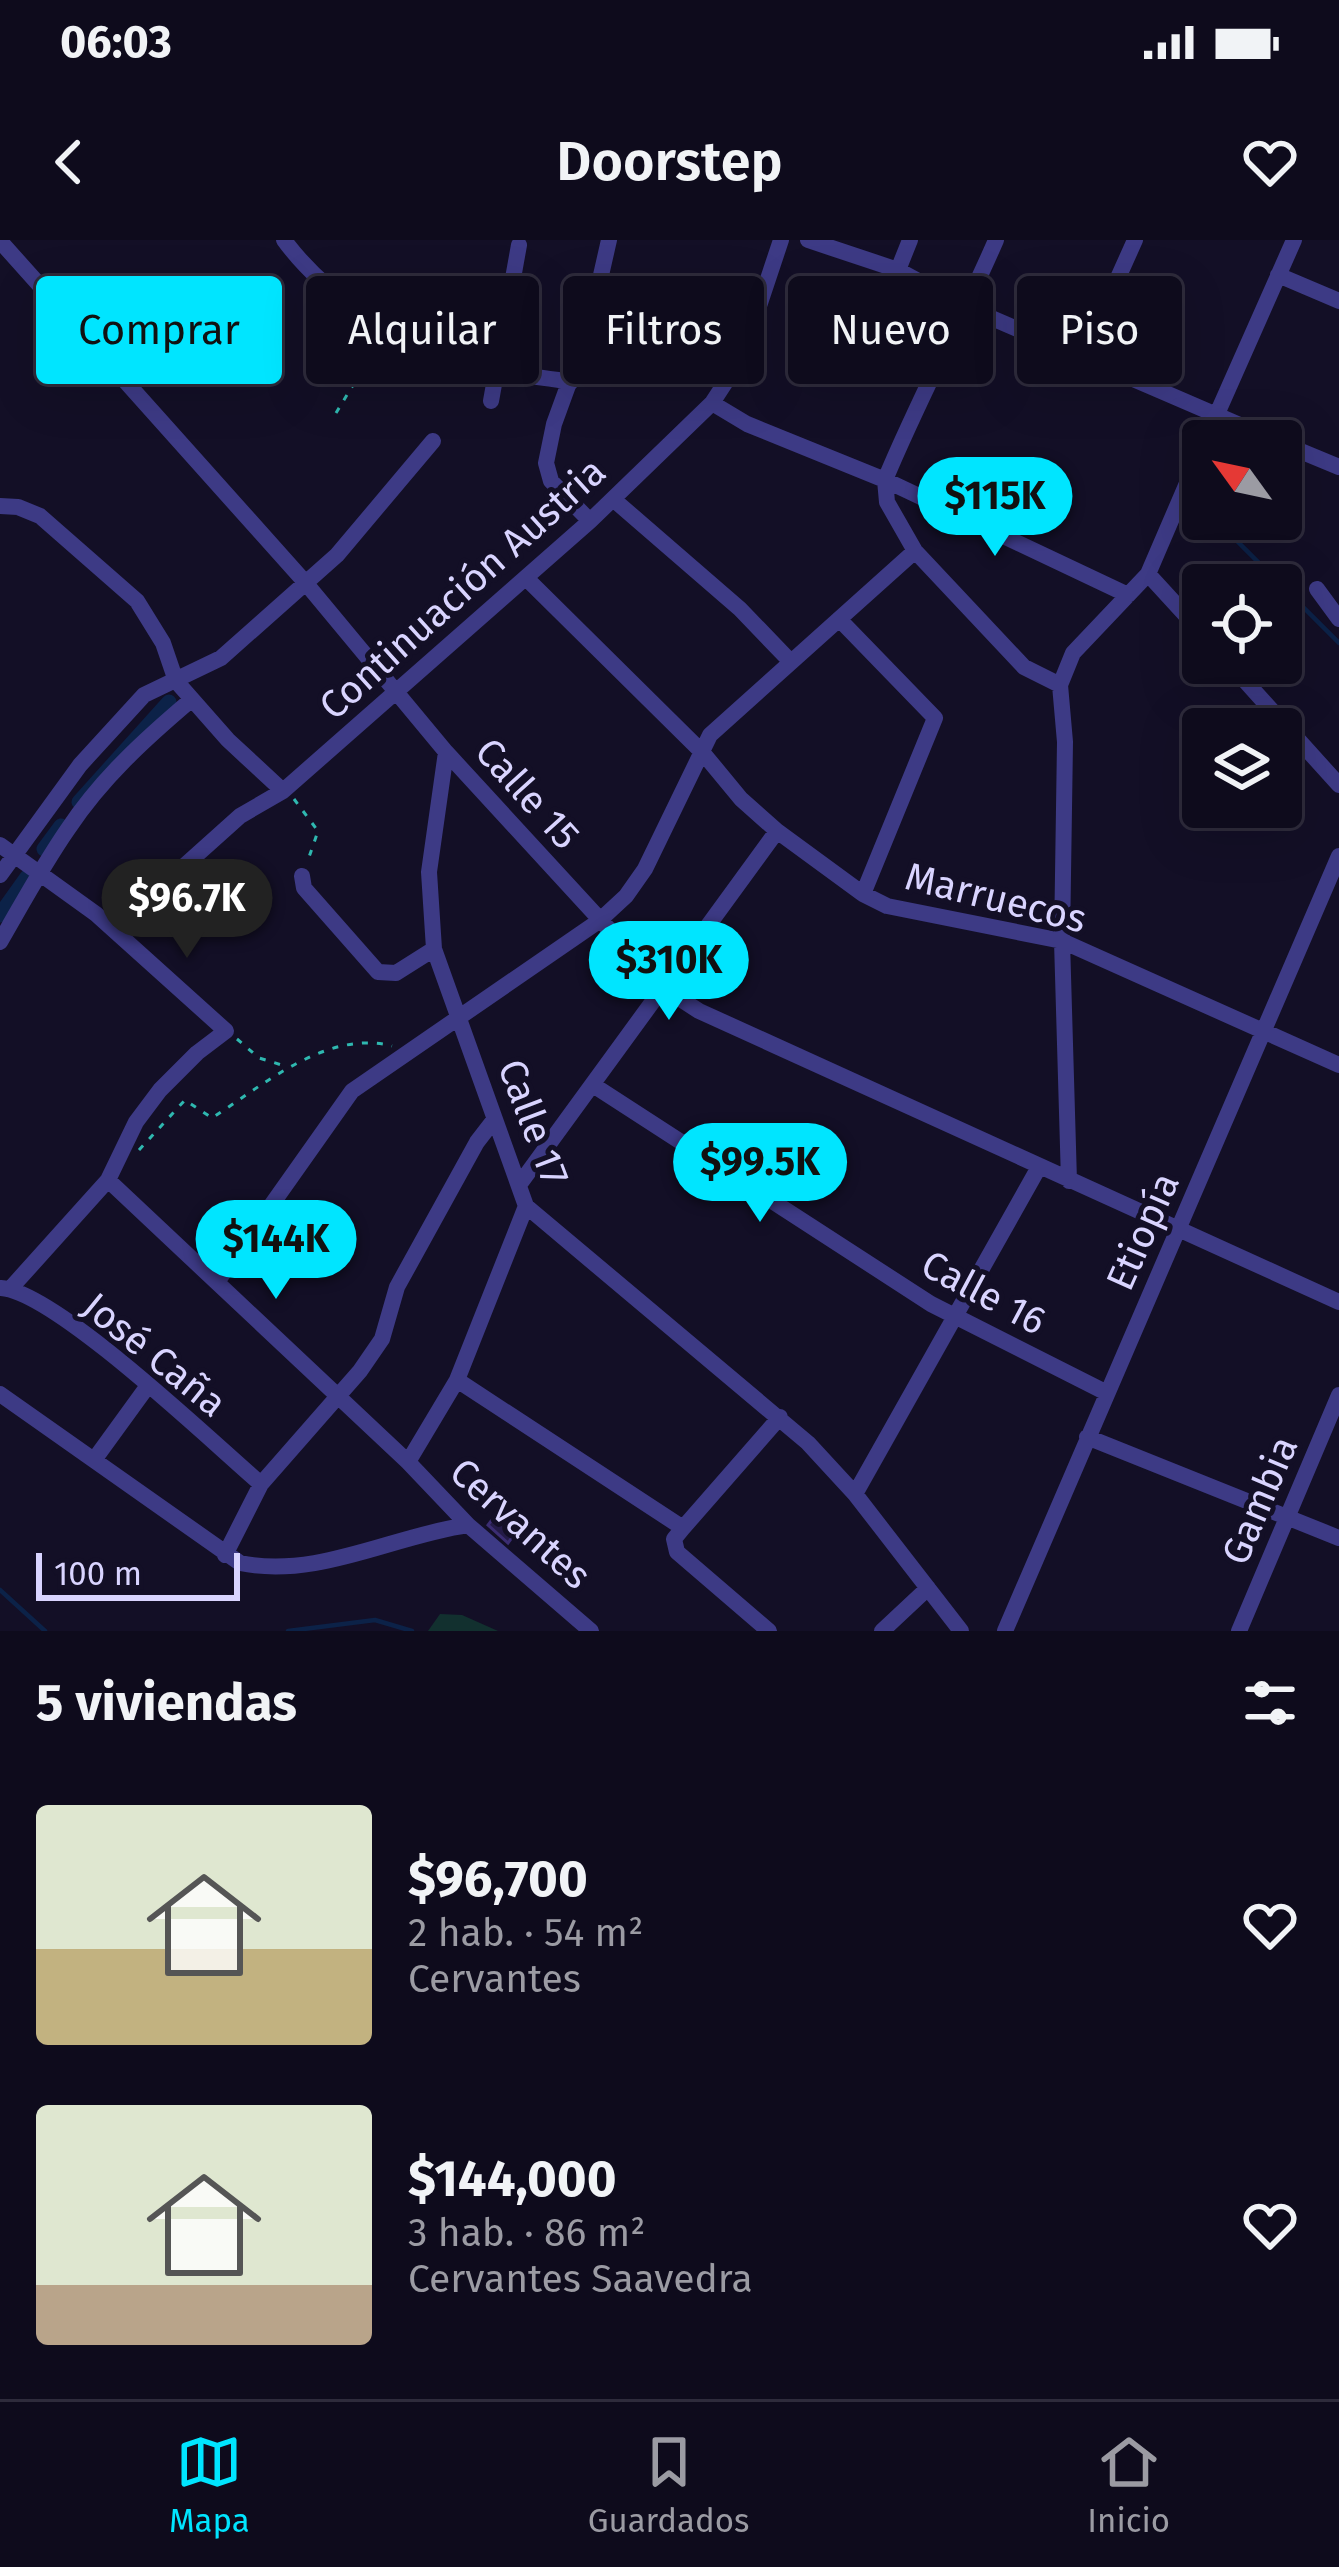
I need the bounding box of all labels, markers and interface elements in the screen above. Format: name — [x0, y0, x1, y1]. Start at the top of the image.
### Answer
text: 06:03 — [60, 15, 172, 69]
icon: back — [36, 129, 102, 195]
icon: heart — [1237, 129, 1303, 195]
text: Doorstep — [556, 130, 783, 194]
chip: Comprar — [36, 276, 282, 384]
chip: Alquilar — [306, 276, 539, 384]
chip: Filtros — [563, 276, 764, 384]
chip: Nuevo — [788, 276, 993, 384]
chip: Piso — [1017, 276, 1182, 384]
north arrow — [1182, 420, 1302, 540]
map controls — [1182, 420, 1302, 828]
street label: Continuación Austria — [310, 448, 615, 729]
pin: $115K — [911, 457, 1079, 559]
text: $115K — [944, 473, 1046, 519]
button: locate — [1182, 564, 1302, 684]
button: layers — [1182, 708, 1302, 828]
street label: Calle 15 — [466, 729, 589, 858]
street label: Marruecos — [901, 853, 1091, 943]
pin: $96.7K — [89, 859, 285, 961]
text: $96.7K — [129, 875, 245, 921]
pin: $310K — [585, 921, 753, 1023]
text: $310K — [616, 937, 722, 983]
street label: Calle 17 — [488, 1053, 578, 1192]
pin: $99.5K — [662, 1123, 858, 1225]
text: $99.5K — [700, 1139, 820, 1185]
street label: Etiopía — [1097, 1166, 1189, 1297]
pin: $144K — [192, 1200, 360, 1302]
text: $144K — [223, 1216, 329, 1262]
street label: Calle 16 — [913, 1241, 1054, 1345]
street label: José Caña — [73, 1283, 235, 1427]
street label: Gambia — [1212, 1429, 1307, 1571]
street label: Cervantes — [441, 1449, 600, 1599]
scale bar — [36, 1547, 240, 1600]
text: 100 m — [54, 1554, 142, 1594]
icon: filters — [1237, 1670, 1303, 1736]
text: 5 viviendas — [36, 1672, 297, 1734]
text: $96,700 — [408, 1848, 588, 1910]
icon: home — [132, 1853, 276, 1997]
icon: heart — [1237, 1892, 1303, 1958]
text: 2 hab. · 54 m² — [408, 1910, 643, 1956]
text: Cervantes — [408, 1956, 581, 2002]
text: $144,000 — [408, 2148, 617, 2210]
icon: home — [132, 2153, 276, 2297]
icon: heart — [1237, 2192, 1303, 2258]
text: 3 hab. · 86 m² — [408, 2210, 645, 2256]
text: Cervantes Saavedra — [408, 2256, 753, 2302]
tab: Mapa — [169, 2429, 250, 2541]
tab: Guardados — [588, 2429, 749, 2541]
tab: Inicio — [1087, 2429, 1170, 2541]

